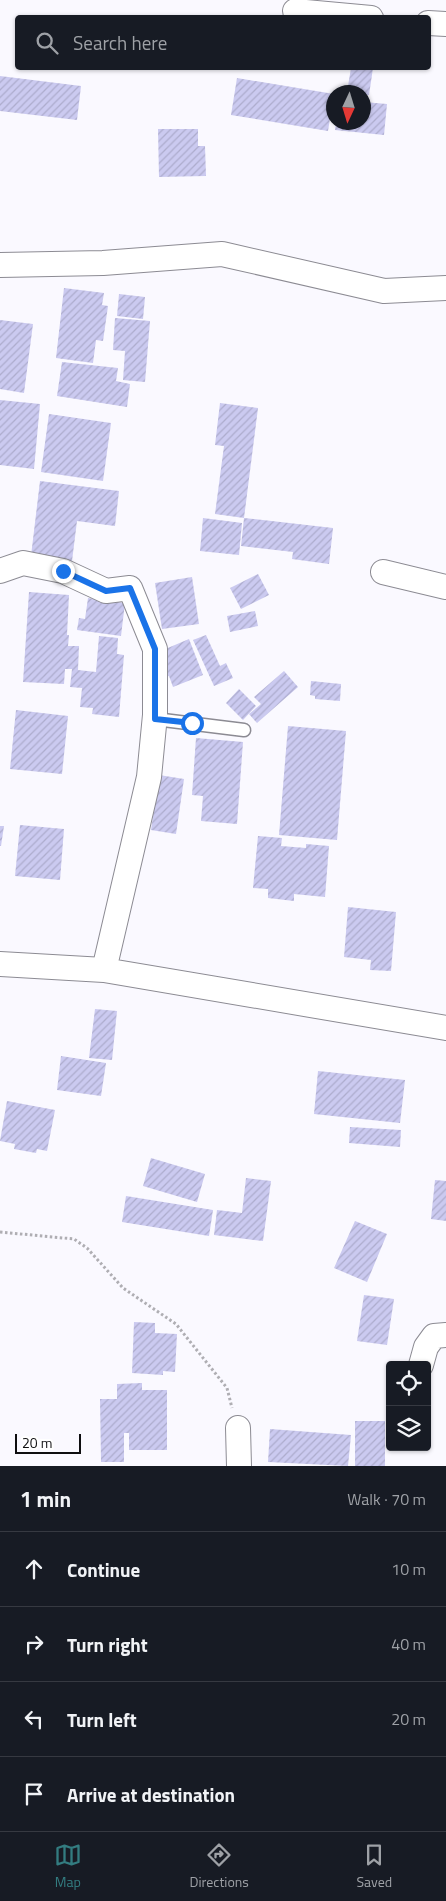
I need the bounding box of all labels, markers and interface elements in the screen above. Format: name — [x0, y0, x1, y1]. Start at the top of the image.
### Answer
search box — [15, 15, 431, 70]
text: Search here — [73, 28, 167, 57]
icon: search — [33, 29, 61, 57]
north arrow — [326, 85, 371, 130]
route end — [52, 560, 75, 583]
route start — [181, 712, 204, 735]
map controls — [386, 1361, 431, 1451]
button: locate — [386, 1361, 431, 1406]
button: layers — [386, 1406, 431, 1451]
scale bar — [15, 1431, 81, 1454]
text: 20 m — [22, 1432, 52, 1453]
text: 1 min — [20, 1483, 71, 1515]
text: Walk · 70 m — [347, 1487, 426, 1511]
icon: ahead — [20, 1555, 48, 1583]
text: Continue — [67, 1555, 140, 1584]
text: 10 m — [391, 1557, 426, 1581]
icon: right — [20, 1630, 48, 1658]
text: Turn right — [67, 1630, 148, 1659]
text: 40 m — [391, 1632, 426, 1656]
icon: left — [20, 1705, 48, 1733]
text: Turn left — [67, 1705, 137, 1734]
text: 20 m — [391, 1707, 426, 1731]
icon: arrive — [20, 1780, 48, 1808]
text: Arrive at destination — [67, 1780, 235, 1809]
tab: Map — [54, 1841, 82, 1892]
tab: Directions — [189, 1841, 249, 1892]
tab: Saved — [357, 1841, 392, 1892]

